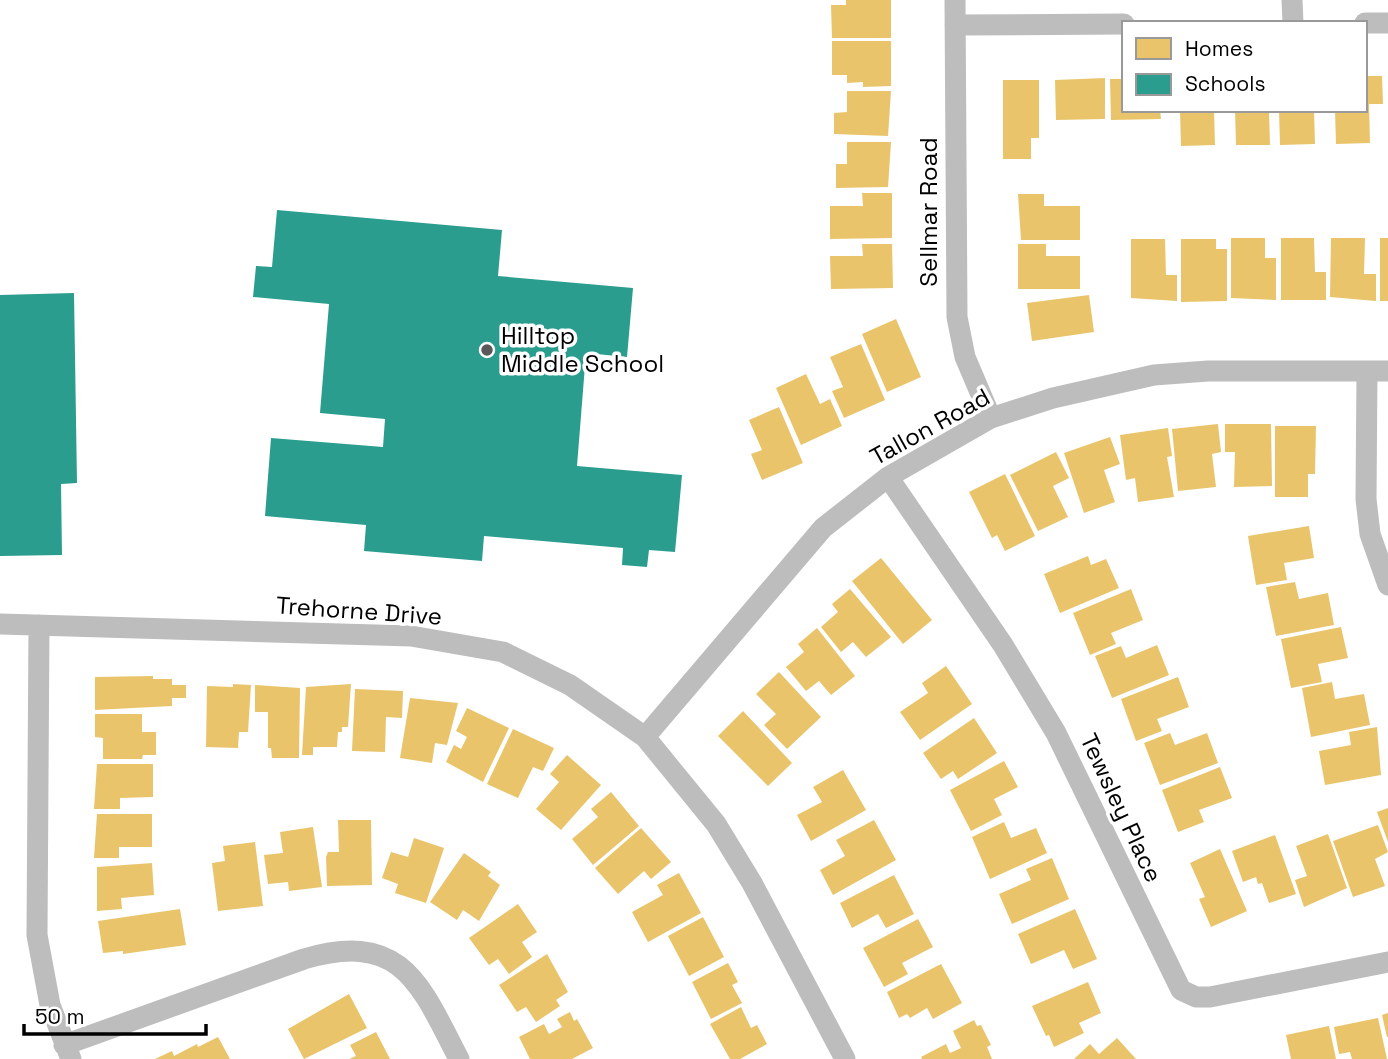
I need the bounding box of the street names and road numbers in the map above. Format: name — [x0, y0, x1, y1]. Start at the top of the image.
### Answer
street label: Sellmar Road — [913, 137, 944, 287]
street label: Tallon Road — [864, 381, 995, 472]
street label: Trehorne Drive — [275, 589, 443, 632]
street label: Tewsley Place — [1073, 728, 1169, 887]

